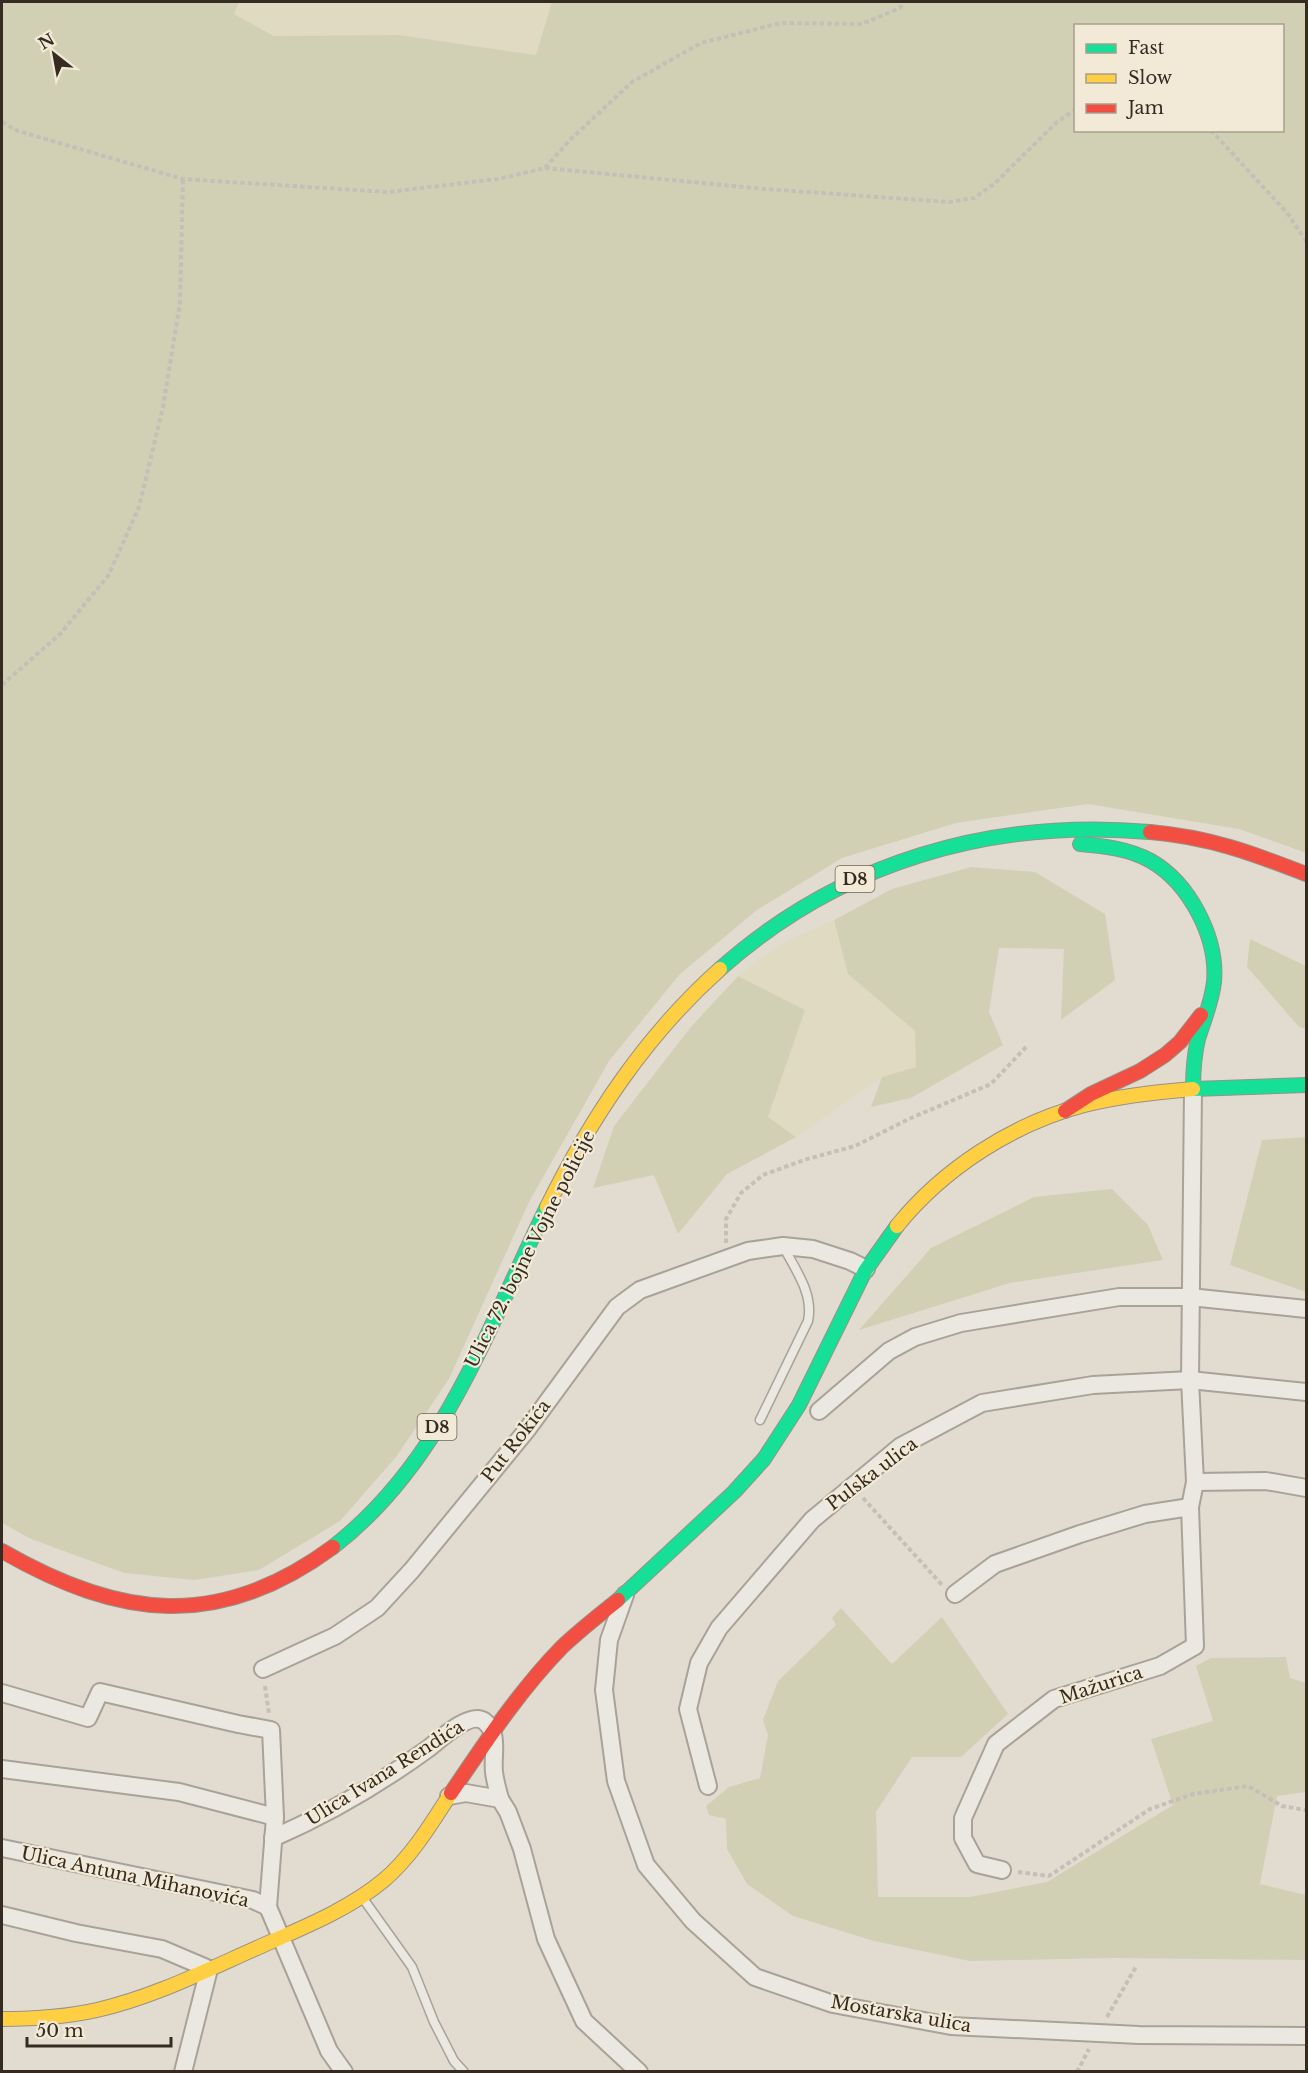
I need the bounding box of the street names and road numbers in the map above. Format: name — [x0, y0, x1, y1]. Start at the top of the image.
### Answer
road number: D8 — [836, 866, 874, 892]
street label: Ulica 72. bojne Vojne policije — [460, 1127, 600, 1371]
street label: Put Rokića — [477, 1395, 555, 1487]
road number: D8 — [418, 1414, 456, 1440]
street label: Pulska ulica — [822, 1433, 922, 1515]
street label: Mažurica — [1057, 1661, 1145, 1709]
street label: Ulica Ivana Rendića — [302, 1715, 468, 1831]
street label: Ulica Antuna Mihanovića — [19, 1842, 251, 1912]
street label: Mostarska ulica — [829, 1991, 973, 2037]

